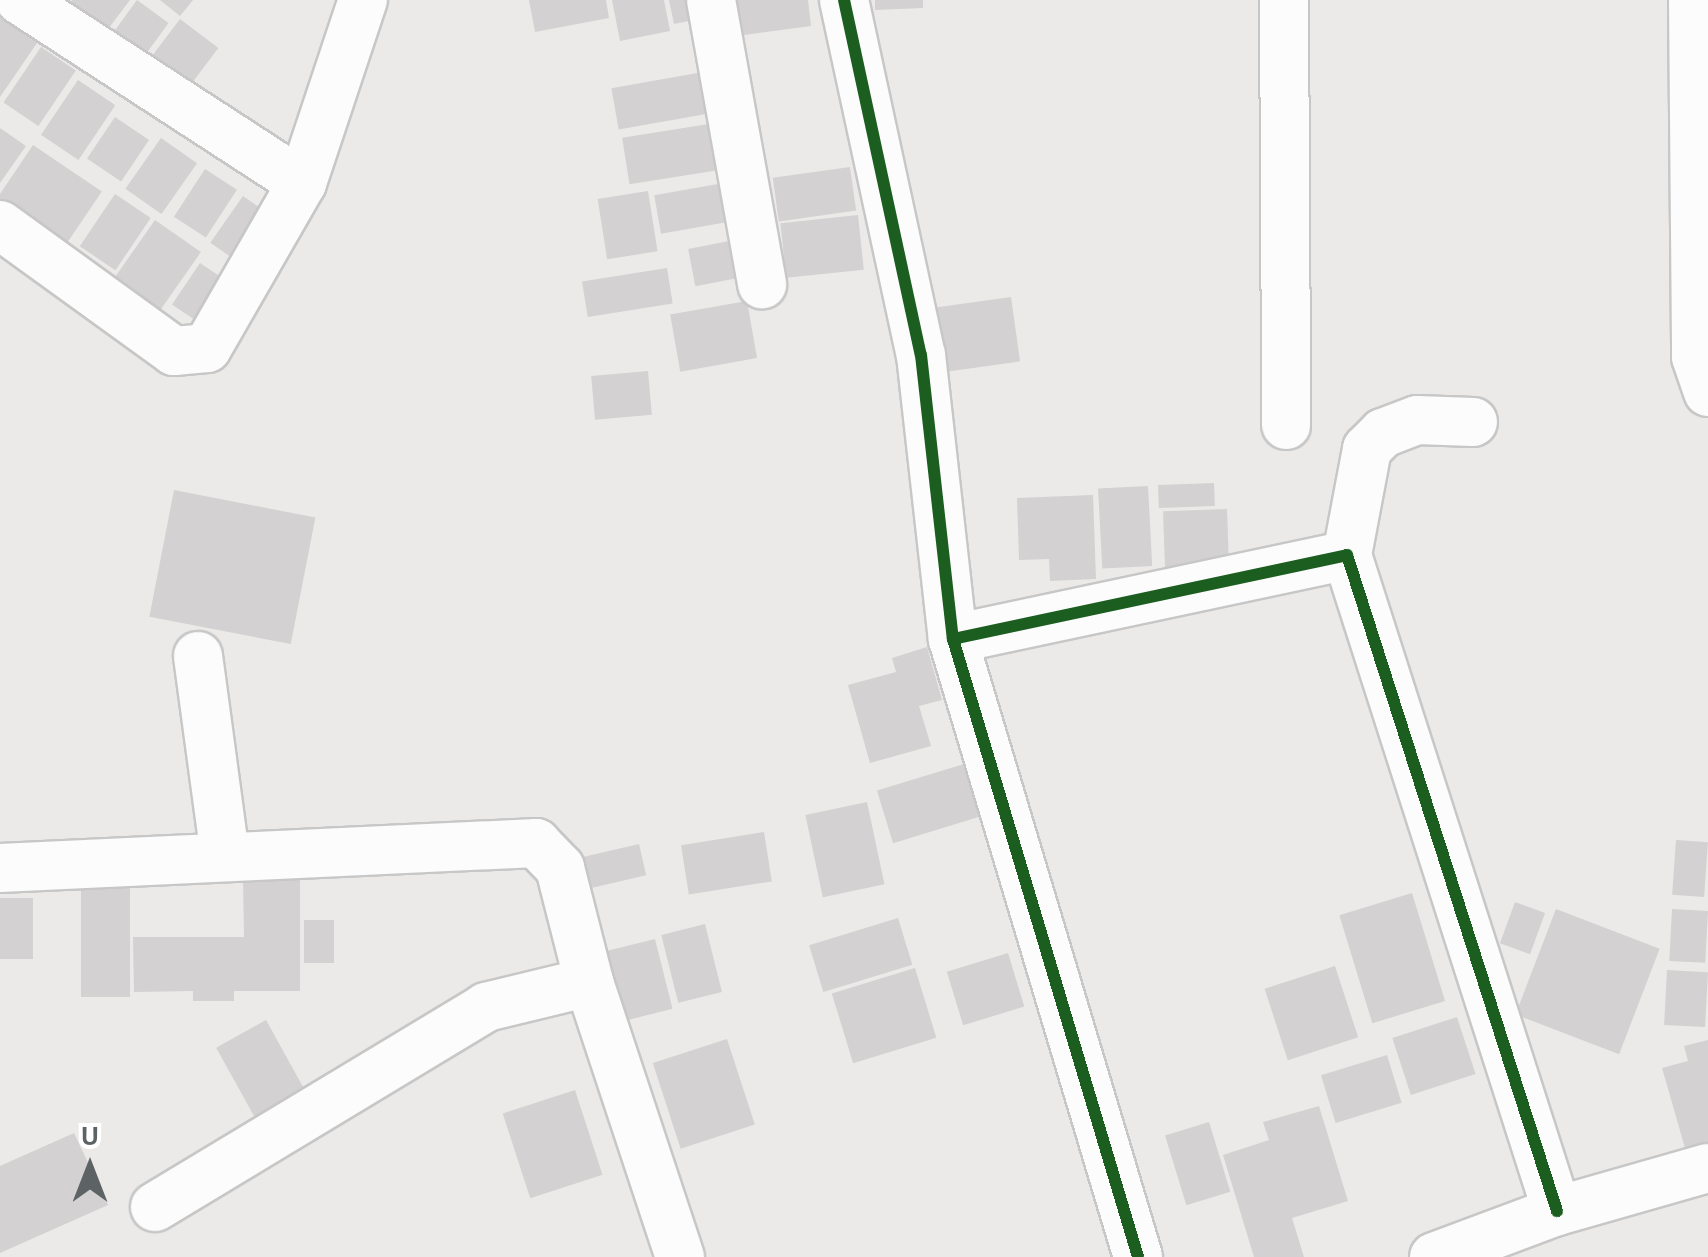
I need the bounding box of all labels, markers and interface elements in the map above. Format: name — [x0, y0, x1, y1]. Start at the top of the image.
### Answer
north arrow — [40, 1117, 140, 1217]
text: U — [81, 1123, 99, 1151]

